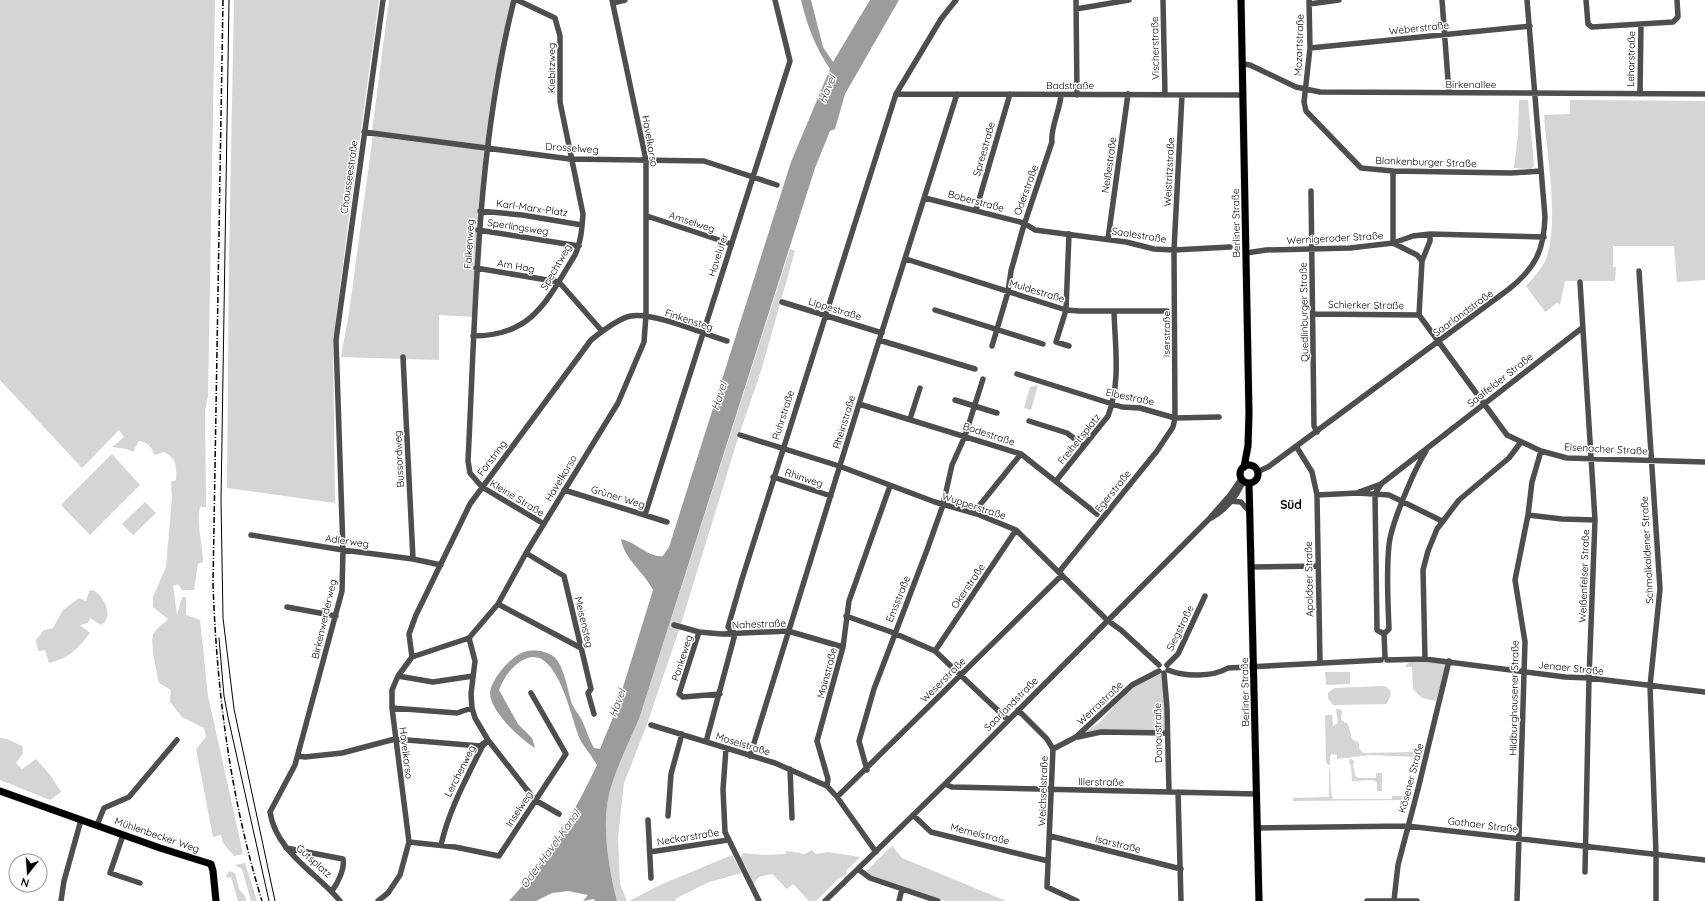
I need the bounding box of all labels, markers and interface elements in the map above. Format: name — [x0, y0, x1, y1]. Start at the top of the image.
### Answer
street label: Mozartstraße — [1291, 13, 1307, 76]
street label: Vischerstraße — [1148, 16, 1162, 80]
street label: Weberstraße — [1388, 18, 1450, 38]
street label: Leharstraße — [1624, 30, 1638, 87]
street label: Kiebitzweg — [545, 43, 558, 93]
water label: Havel — [815, 72, 840, 105]
street label: Birkenallee — [1446, 78, 1497, 91]
street label: Badstraße — [1046, 79, 1094, 92]
street label: Havelkorso — [639, 114, 661, 168]
street label: Spreestraße — [970, 120, 998, 178]
street label: Neißestraße — [1099, 136, 1119, 194]
street label: Weistritzstraße — [1161, 137, 1177, 207]
street label: Chausseestraße — [337, 139, 361, 215]
street label: Drosselweg — [545, 140, 599, 156]
street label: Blankenburger Straße — [1375, 154, 1477, 170]
street label: Oderstraße — [1011, 163, 1041, 217]
street label: Boberstraße — [946, 187, 1006, 215]
street label: Berliner Straße — [1229, 188, 1243, 258]
street label: Karl-Marx-Platz — [495, 197, 569, 219]
street label: Amselweg — [667, 208, 717, 236]
street label: Sperlingsweg — [487, 216, 549, 238]
street label: Falkenweg — [461, 219, 477, 269]
street label: Saalestraße — [1111, 224, 1168, 246]
street label: Wernigeroder Straße — [1286, 229, 1384, 247]
street label: Havelufer — [705, 232, 731, 278]
street label: Spechtweg — [538, 242, 574, 292]
street label: Am Hag — [496, 256, 536, 276]
street label: Quedlinburger Straße — [1297, 262, 1311, 362]
street label: Muldestraße — [1008, 276, 1067, 306]
street label: Saarlandstraße — [1430, 287, 1496, 339]
street label: Lippestraße — [807, 295, 863, 323]
street label: Schierker Straße — [1328, 298, 1404, 312]
street label: Finkensteg — [663, 306, 715, 334]
street label: Iserstraße — [1160, 311, 1173, 357]
street label: Saalfelder Straße — [1464, 350, 1536, 410]
water label: Havel — [708, 379, 731, 412]
street label: Elbestraße — [1105, 386, 1156, 409]
street label: Ruhrstraße — [769, 388, 797, 441]
street label: Rheinstraße — [830, 393, 858, 450]
street label: Freiheitsplatz — [1055, 411, 1103, 467]
street label: Bodestraße — [961, 419, 1017, 449]
street label: Bussardweg — [391, 430, 407, 488]
street label: Forstring — [474, 438, 510, 478]
street label: Eisenacher Straße — [1564, 440, 1648, 458]
street label: Havelkorso — [542, 452, 580, 504]
street label: Rhinweg — [783, 466, 825, 490]
street label: Egerstraße — [1092, 467, 1134, 515]
street label: Kleine Straße — [487, 477, 547, 520]
street label: Grüner Weg — [589, 483, 647, 511]
street label: Wupperstraße — [940, 490, 1008, 523]
street label: Schmalkaldener Straße — [1638, 496, 1656, 604]
district label: Süd — [1280, 497, 1302, 512]
street label: Weißenfelser Straße — [1576, 529, 1592, 623]
street label: Adlerweg — [324, 531, 370, 551]
street label: Apoldaer Straße — [1302, 541, 1316, 617]
street label: Okerstraße — [948, 561, 988, 611]
street label: Emsstraße — [883, 573, 913, 624]
street label: Birkenwerderweg — [309, 578, 339, 660]
street label: Meisensteg — [572, 595, 596, 649]
street label: Siegstraße — [1163, 603, 1197, 653]
street label: Nahestraße — [732, 617, 787, 631]
street label: Pankeweg — [668, 633, 696, 683]
street label: Hildburghausener Straße — [1506, 640, 1522, 756]
street label: Mainstraße — [814, 646, 840, 700]
street label: Weserstraße — [918, 654, 969, 705]
street label: Berliner Straße — [1238, 657, 1252, 727]
street label: Jenaer Straße — [1538, 658, 1605, 678]
street label: Saarlandstraße — [981, 674, 1041, 734]
street label: Werrastraße — [1074, 678, 1126, 728]
water label: Havel — [605, 686, 629, 719]
street label: Donaustraße — [1151, 702, 1165, 763]
street label: Havelkorso — [396, 726, 416, 780]
street label: Moselstraße — [714, 730, 772, 759]
street label: Kösener Straße — [1395, 741, 1427, 814]
street label: Lerchenweg — [441, 743, 479, 799]
street label: Weichselstraße — [1035, 755, 1051, 826]
street label: Illerstraße — [1078, 775, 1124, 789]
street label: Inselweg — [503, 789, 535, 829]
water label: Oder-Havel-Kanal — [517, 806, 584, 891]
street label: Mühlenbecker Weg — [113, 814, 201, 856]
street label: Gothaer Straße — [1447, 814, 1519, 836]
street label: Memelstraße — [949, 820, 1011, 848]
street label: Neckarstraße — [656, 826, 720, 848]
street label: Isarstraße — [1094, 832, 1143, 856]
street label: Gutsplatz — [293, 842, 335, 881]
north arrow — [8, 853, 48, 893]
text: N — [19, 875, 31, 890]

